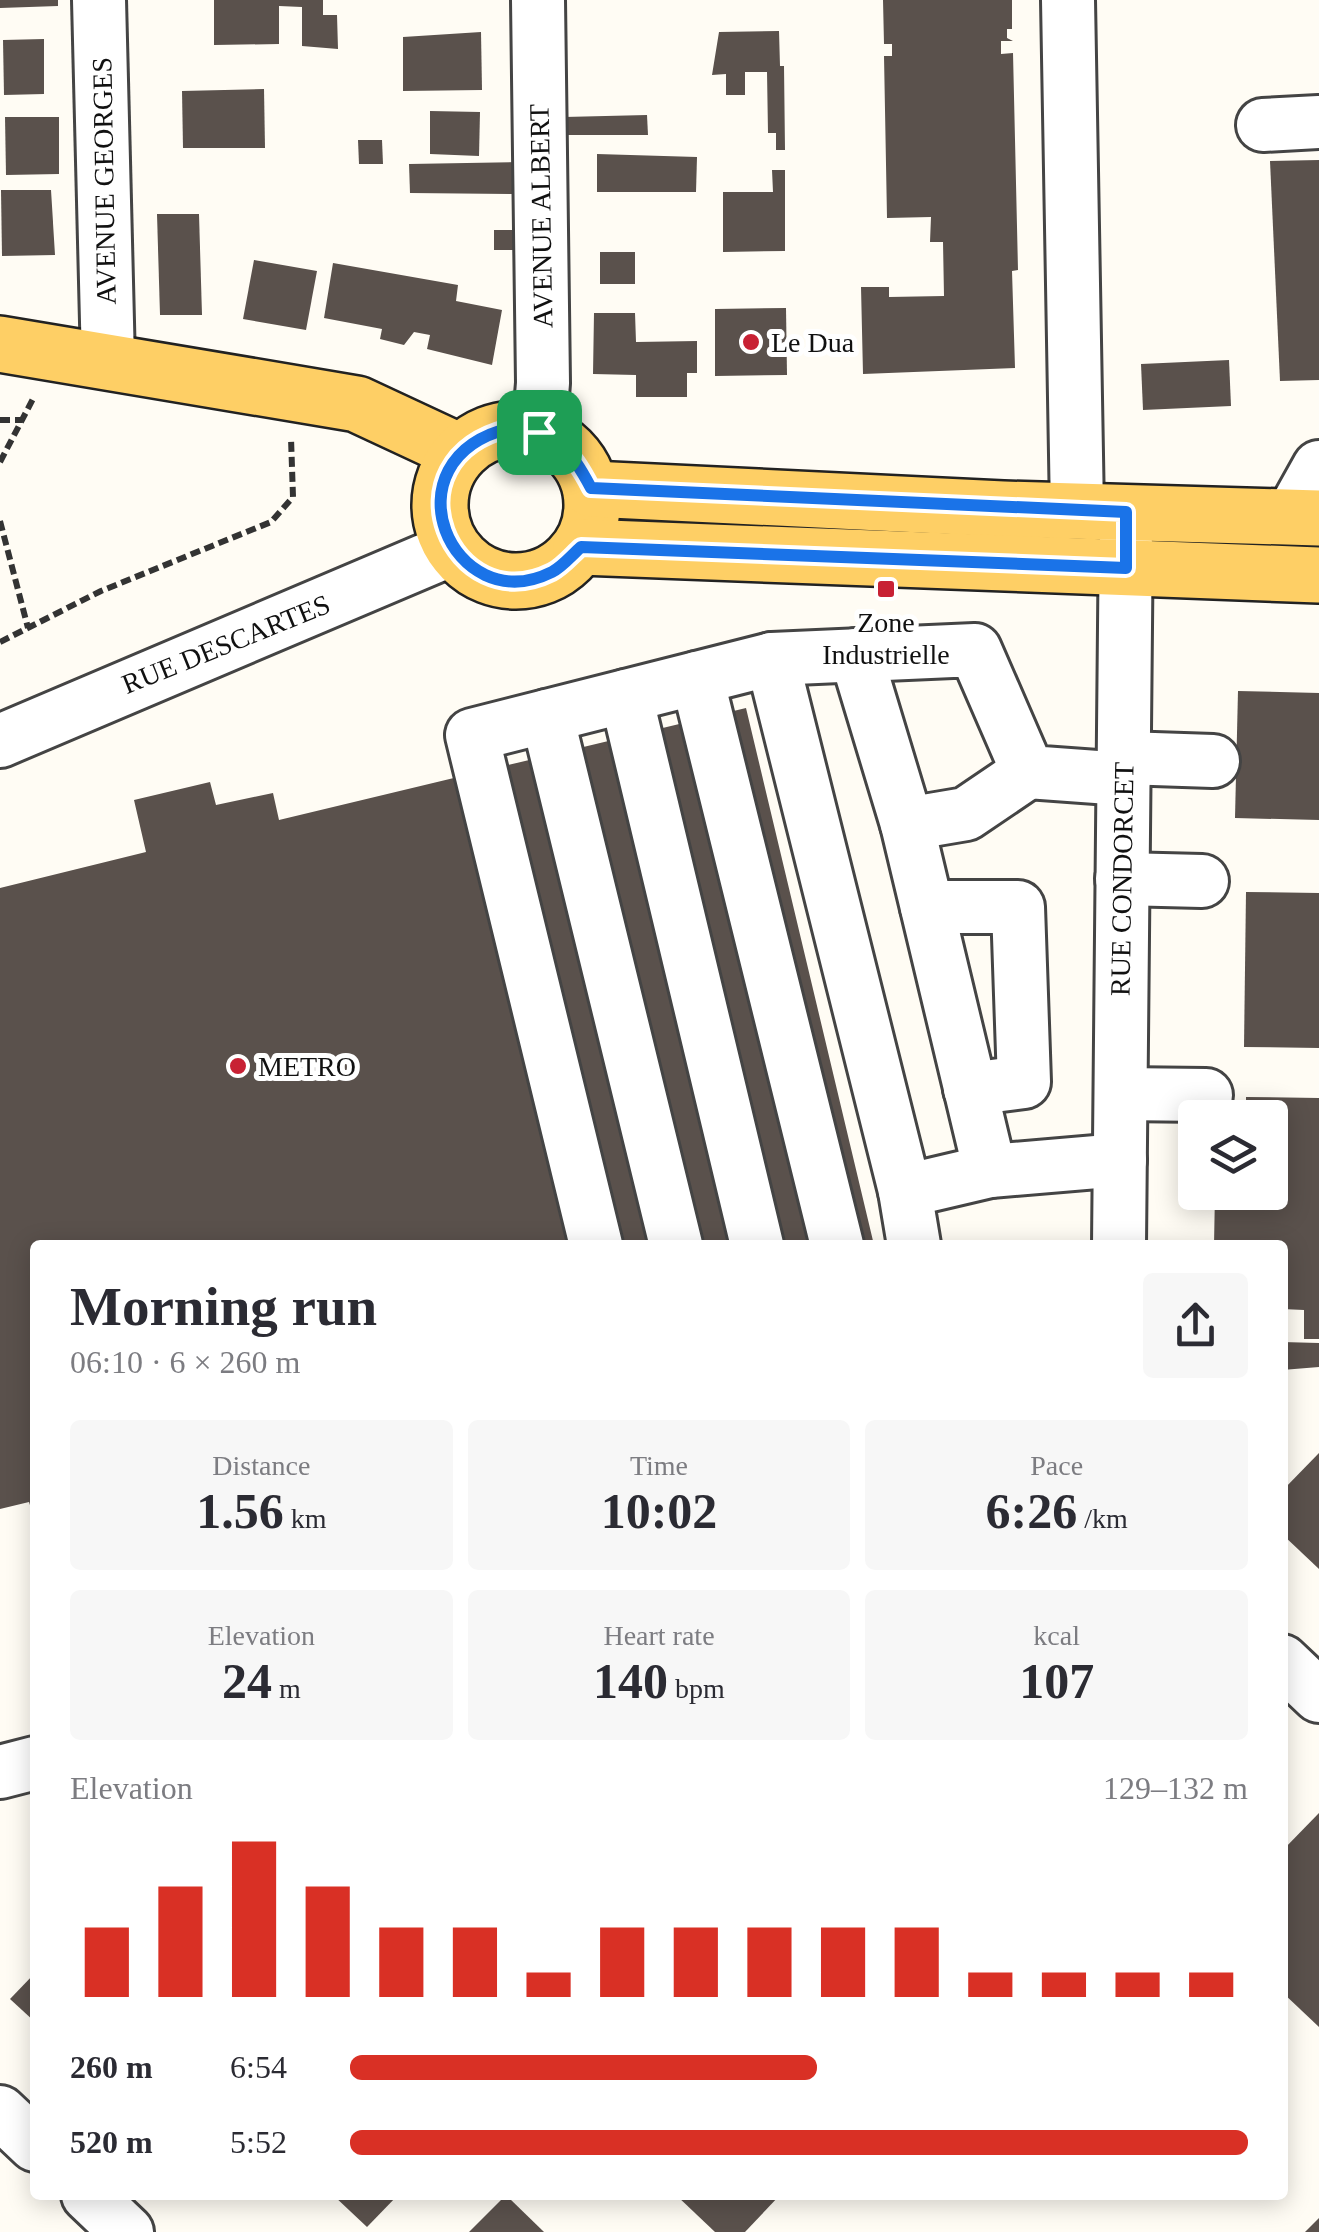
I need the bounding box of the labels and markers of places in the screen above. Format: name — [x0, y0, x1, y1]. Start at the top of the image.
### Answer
place label: Le Dua — [771, 327, 855, 358]
marker: Le Dua — [740, 331, 762, 353]
pin — [497, 390, 582, 475]
marker: Zone Industrielle — [875, 578, 897, 600]
place label: Zone Industrielle — [822, 607, 950, 670]
place label: METRO — [258, 1051, 356, 1082]
marker: METRO — [227, 1055, 249, 1077]

